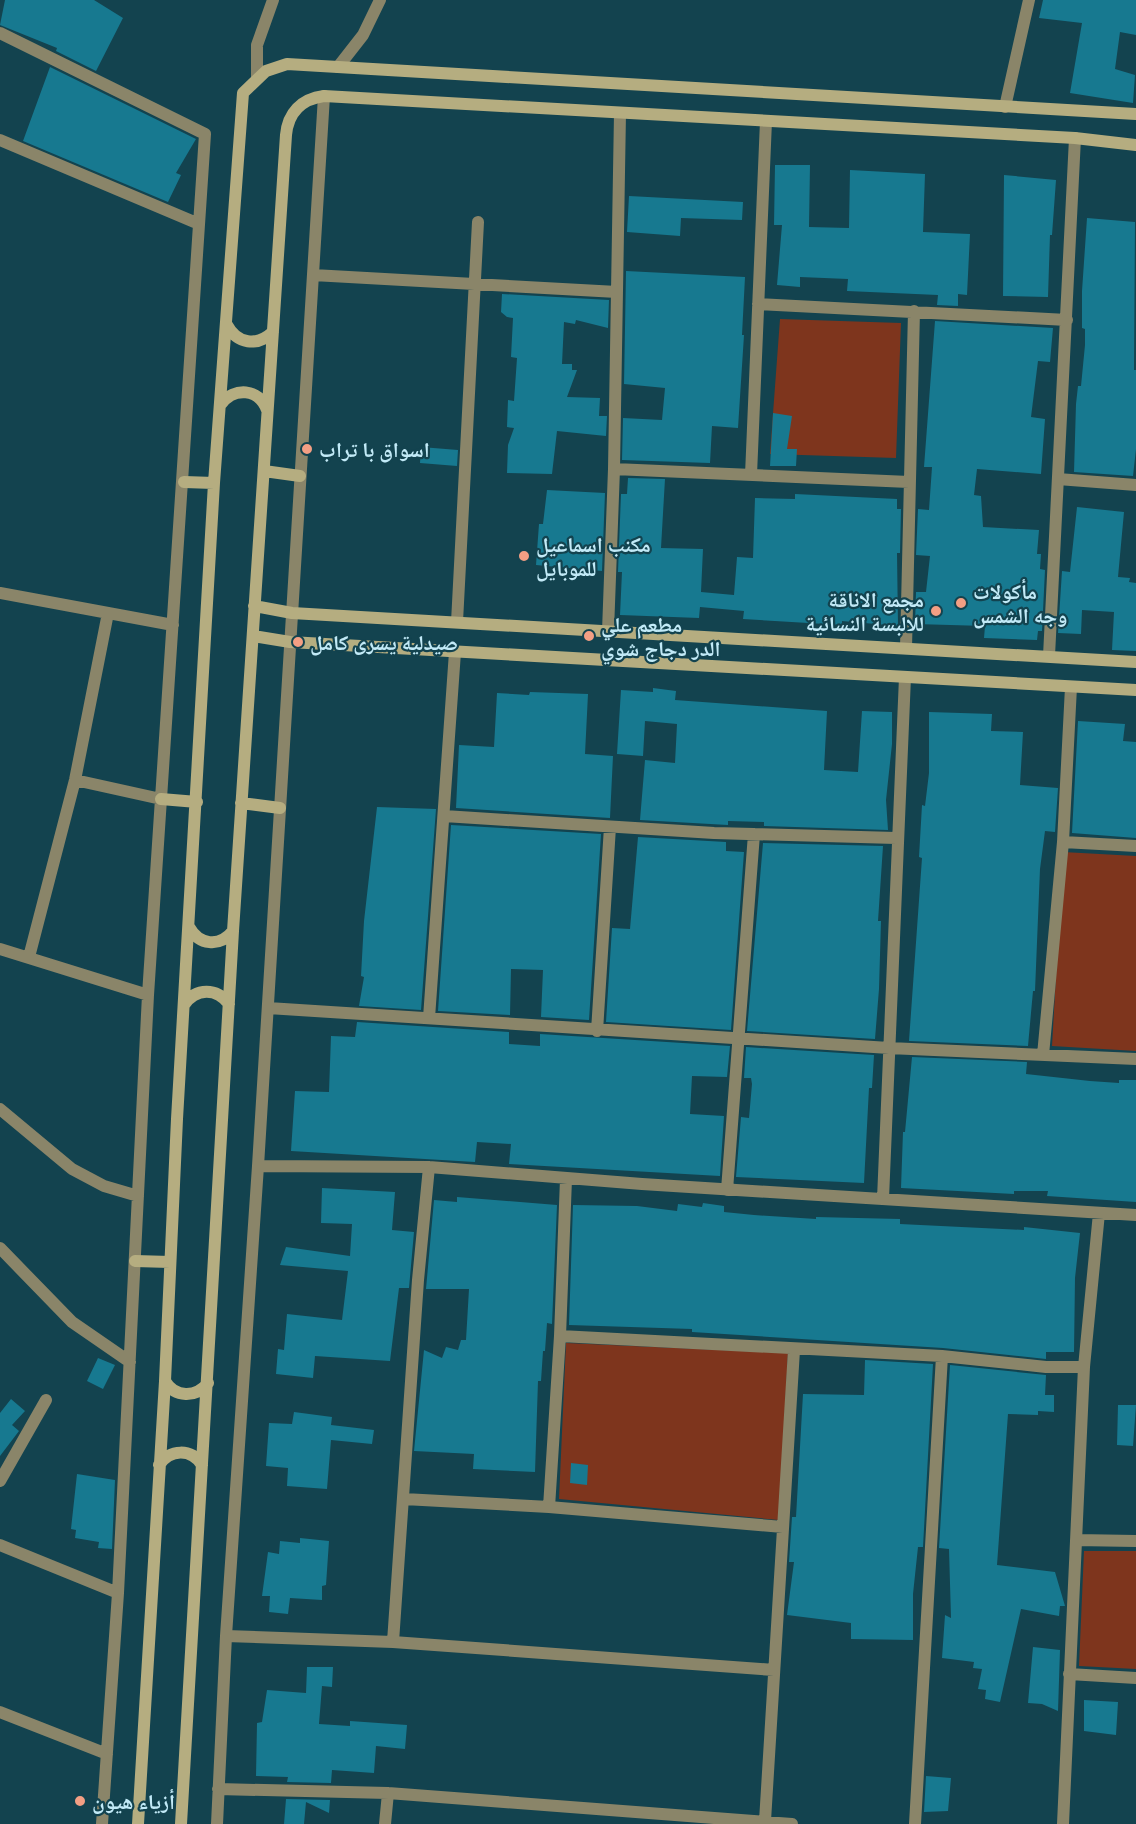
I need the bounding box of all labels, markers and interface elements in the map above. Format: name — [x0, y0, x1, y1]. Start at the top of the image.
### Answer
place label: اسواق با تراب — [319, 437, 430, 463]
marker: اسواق با تراب — [300, 442, 314, 456]
place label: مكنب اسماعيل للموبايل — [536, 532, 651, 582]
marker: مكنب اسماعيل للموبايل — [517, 549, 531, 563]
place label: مأكولات وجه الشمس — [973, 578, 1067, 629]
place label: مجمع الاناقة للالبسة النسائية — [806, 587, 924, 636]
marker: مأكولات وجه الشمس — [954, 596, 968, 610]
marker: مجمع الاناقة للالبسة النسائية — [929, 604, 943, 618]
place label: مطعم علي الدر دجاج شوي — [601, 612, 720, 665]
marker: مطعم علي الدر دجاج شوي — [582, 629, 596, 643]
place label: صيدلية يسرى كامل — [310, 630, 458, 656]
marker: صيدلية يسرى كامل — [291, 635, 305, 649]
place label: أزياء هيون — [92, 1788, 175, 1814]
marker: أزياء هيون — [73, 1794, 87, 1808]

